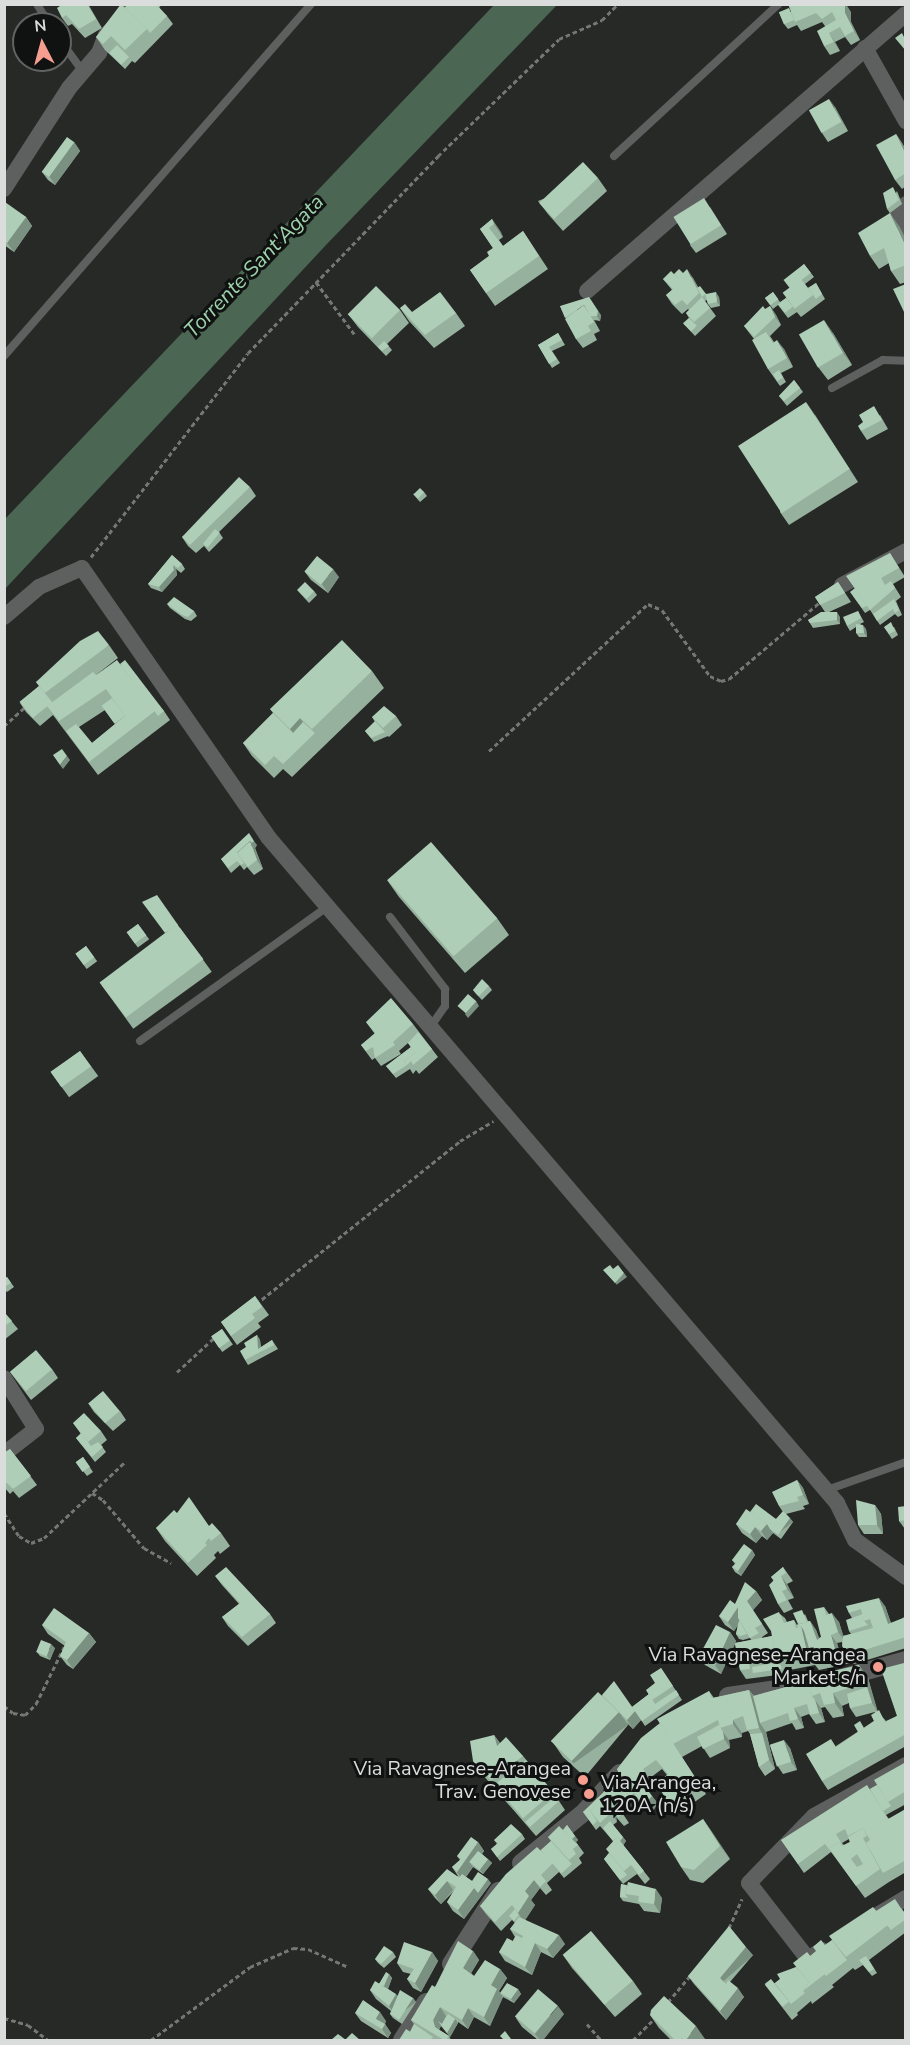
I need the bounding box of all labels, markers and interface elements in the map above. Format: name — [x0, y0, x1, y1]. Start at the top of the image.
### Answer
north arrow — [12, 12, 72, 72]
text: N — [33, 15, 47, 38]
water label: Torrente Sant'Agata — [179, 189, 329, 343]
place label: Via Ravagnese-Arangea Market s/n — [648, 1643, 866, 1690]
marker: Via Ravagnese-Arangea Market s/n — [871, 1660, 885, 1674]
place label: Via Ravagnese-Arangea Trav. Genovese — [353, 1756, 571, 1803]
place label: Via Arangea, 120A (n/s) — [601, 1770, 716, 1817]
marker: Via Ravagnese-Arangea Trav. Genovese — [576, 1773, 590, 1787]
marker: Via Arangea, 120A (n/s) — [582, 1787, 596, 1801]

